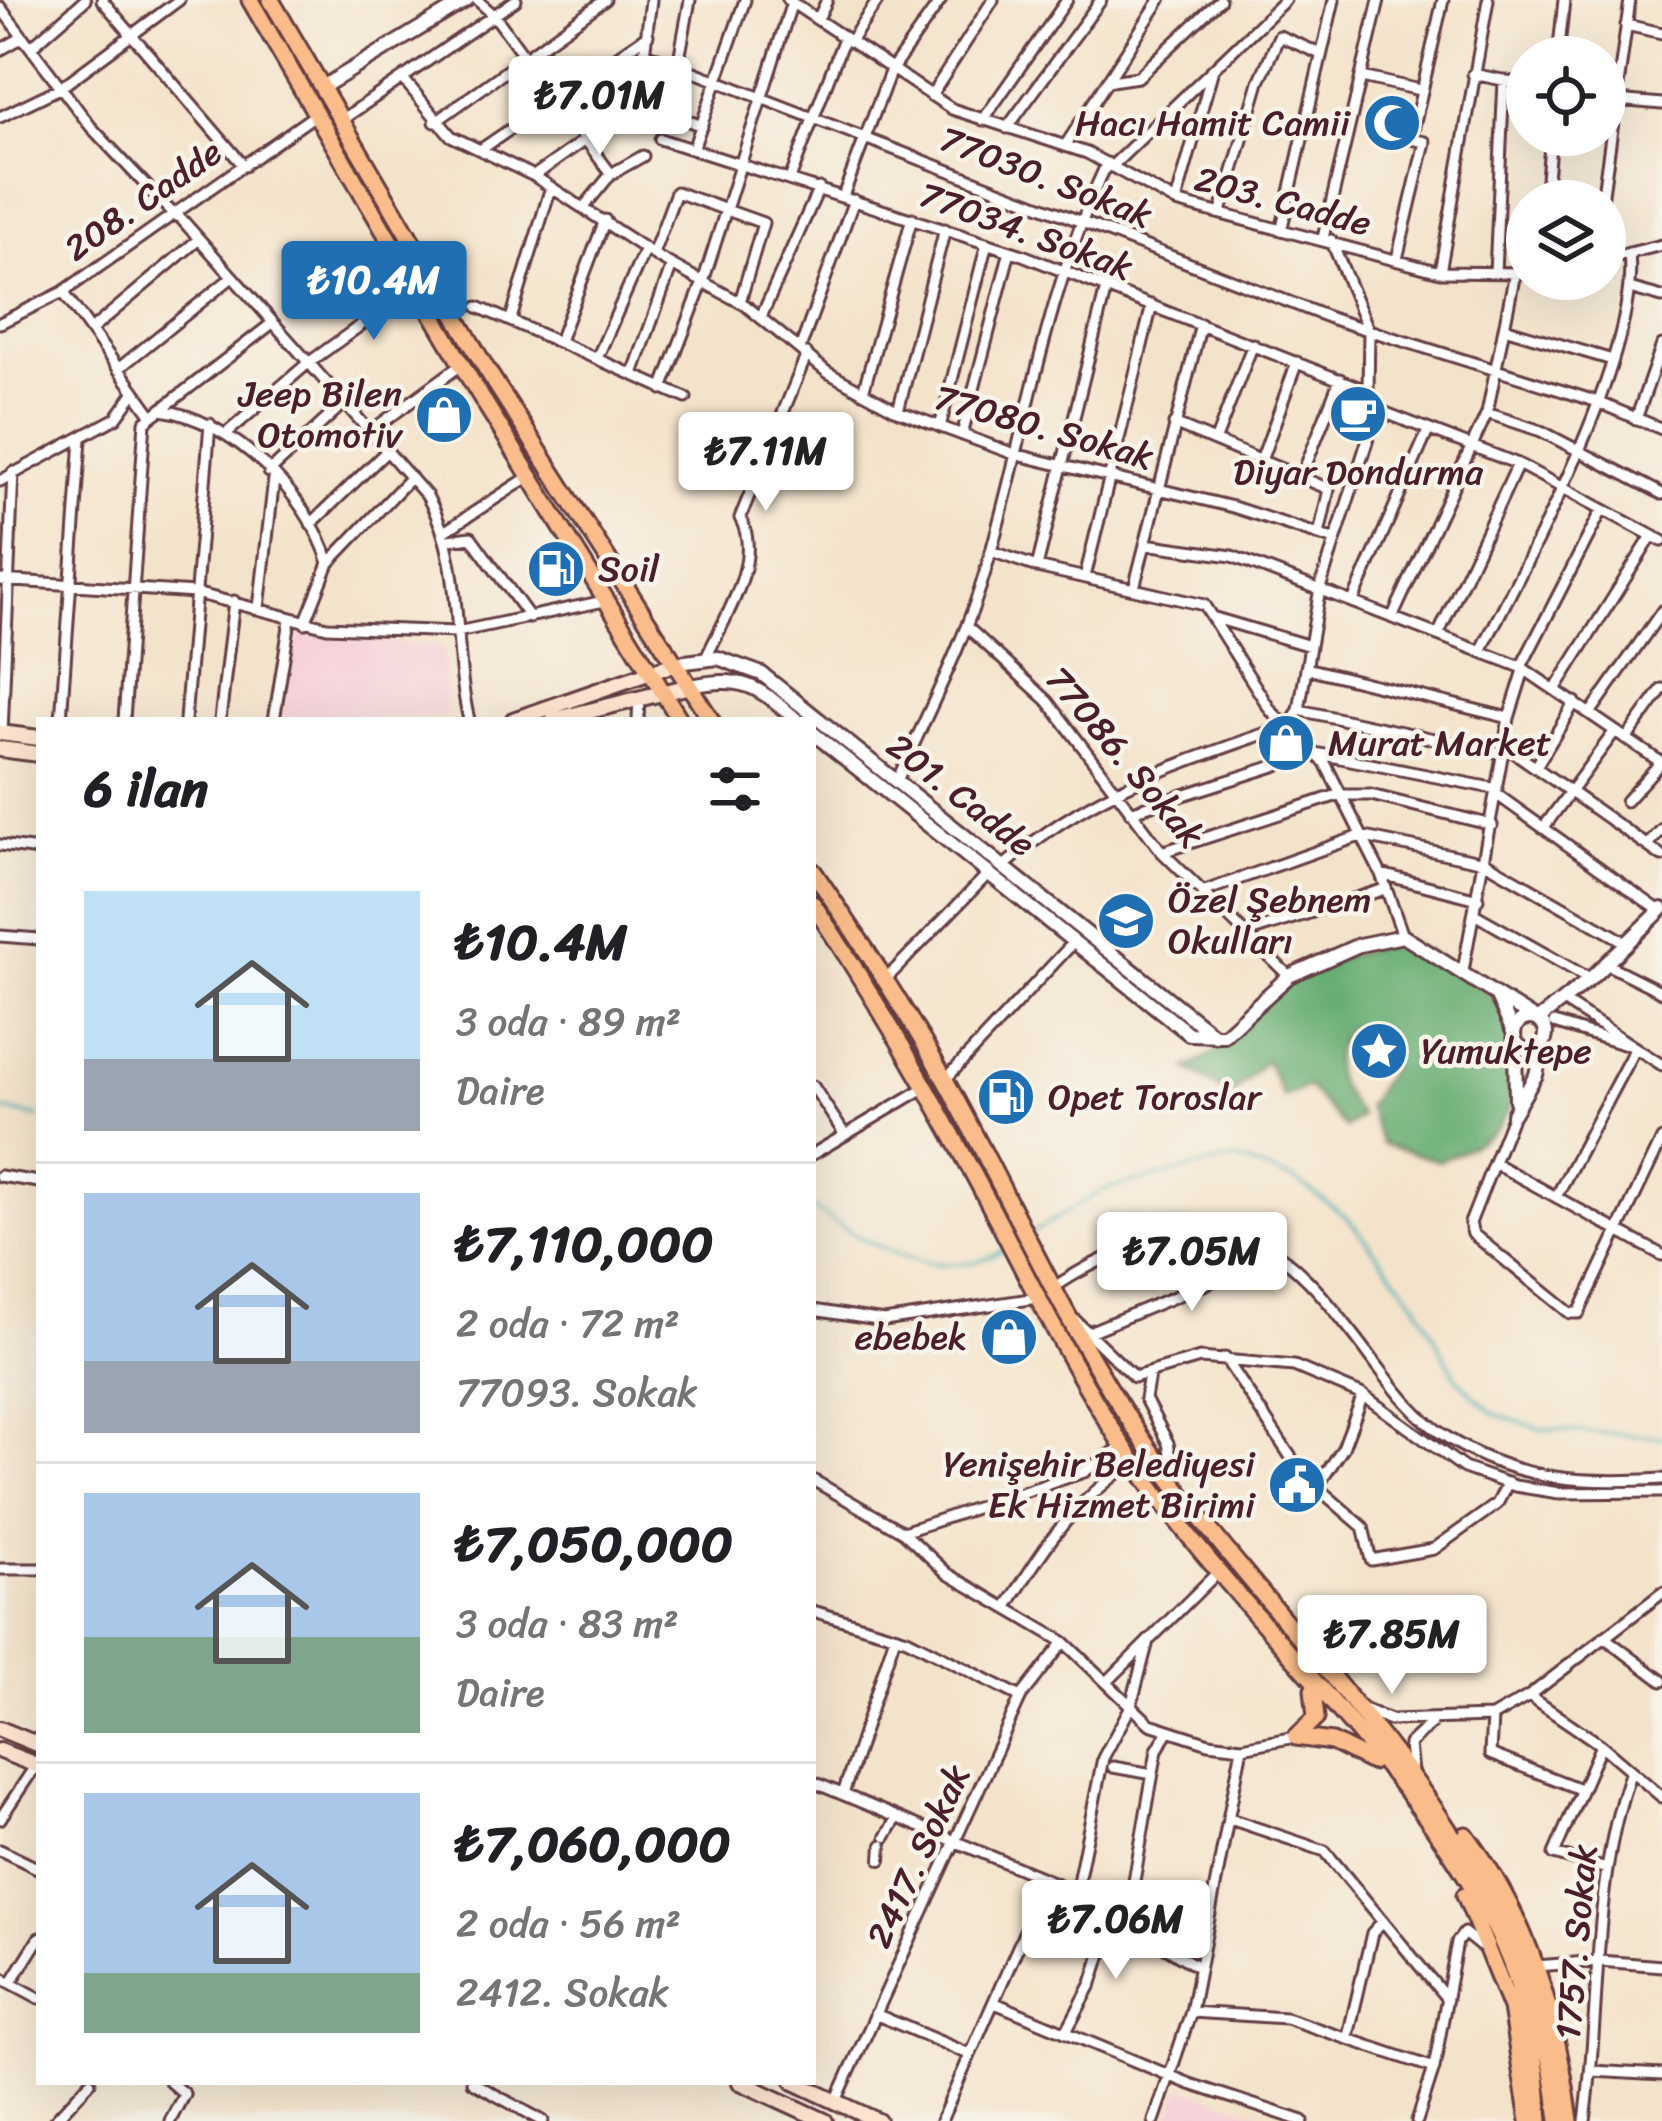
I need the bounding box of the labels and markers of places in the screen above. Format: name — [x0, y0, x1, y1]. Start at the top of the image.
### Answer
pin: ₺7.01M — [502, 56, 698, 158]
place label: Hacı Hamit Camii — [1075, 91, 1351, 155]
mosque icon: Hacı Hamit Camii — [1361, 92, 1423, 154]
pin: ₺10.4M — [276, 241, 472, 343]
place label: Jeep Bilen Otomotiv — [236, 362, 404, 467]
cafe icon: Diyar Dondurma — [1327, 383, 1389, 445]
shop icon: Jeep Bilen Otomotiv — [413, 384, 475, 446]
pin: ₺7.11M — [668, 412, 864, 514]
place label: Diyar Dondurma — [1233, 440, 1484, 504]
place label: Soil — [598, 537, 660, 601]
fuel station icon: Soil — [525, 538, 587, 600]
place label: Murat Market — [1328, 711, 1552, 775]
shop icon: Murat Market — [1255, 712, 1317, 774]
place label: Özel Şebnem Okulları — [1168, 868, 1371, 973]
school or university icon: Özel Şebnem Okulları — [1095, 890, 1157, 952]
place label: Yumuktepe — [1421, 1019, 1592, 1083]
place icon: Yumuktepe — [1348, 1020, 1410, 1082]
place label: Opet Toroslar — [1048, 1065, 1263, 1129]
fuel station icon: Opet Toroslar — [975, 1066, 1037, 1128]
pin: ₺7.05M — [1094, 1212, 1290, 1314]
place label: ebebek — [855, 1305, 967, 1369]
shop icon: ebebek — [978, 1306, 1040, 1368]
place label: Yenişehir Belediyesi Ek Hizmet Birimi — [943, 1432, 1256, 1537]
public building icon: Yenişehir Belediyesi Ek Hizmet Birimi — [1266, 1454, 1328, 1516]
pin: ₺7.85M — [1294, 1595, 1490, 1697]
pin: ₺7.06M — [1018, 1880, 1214, 1982]

